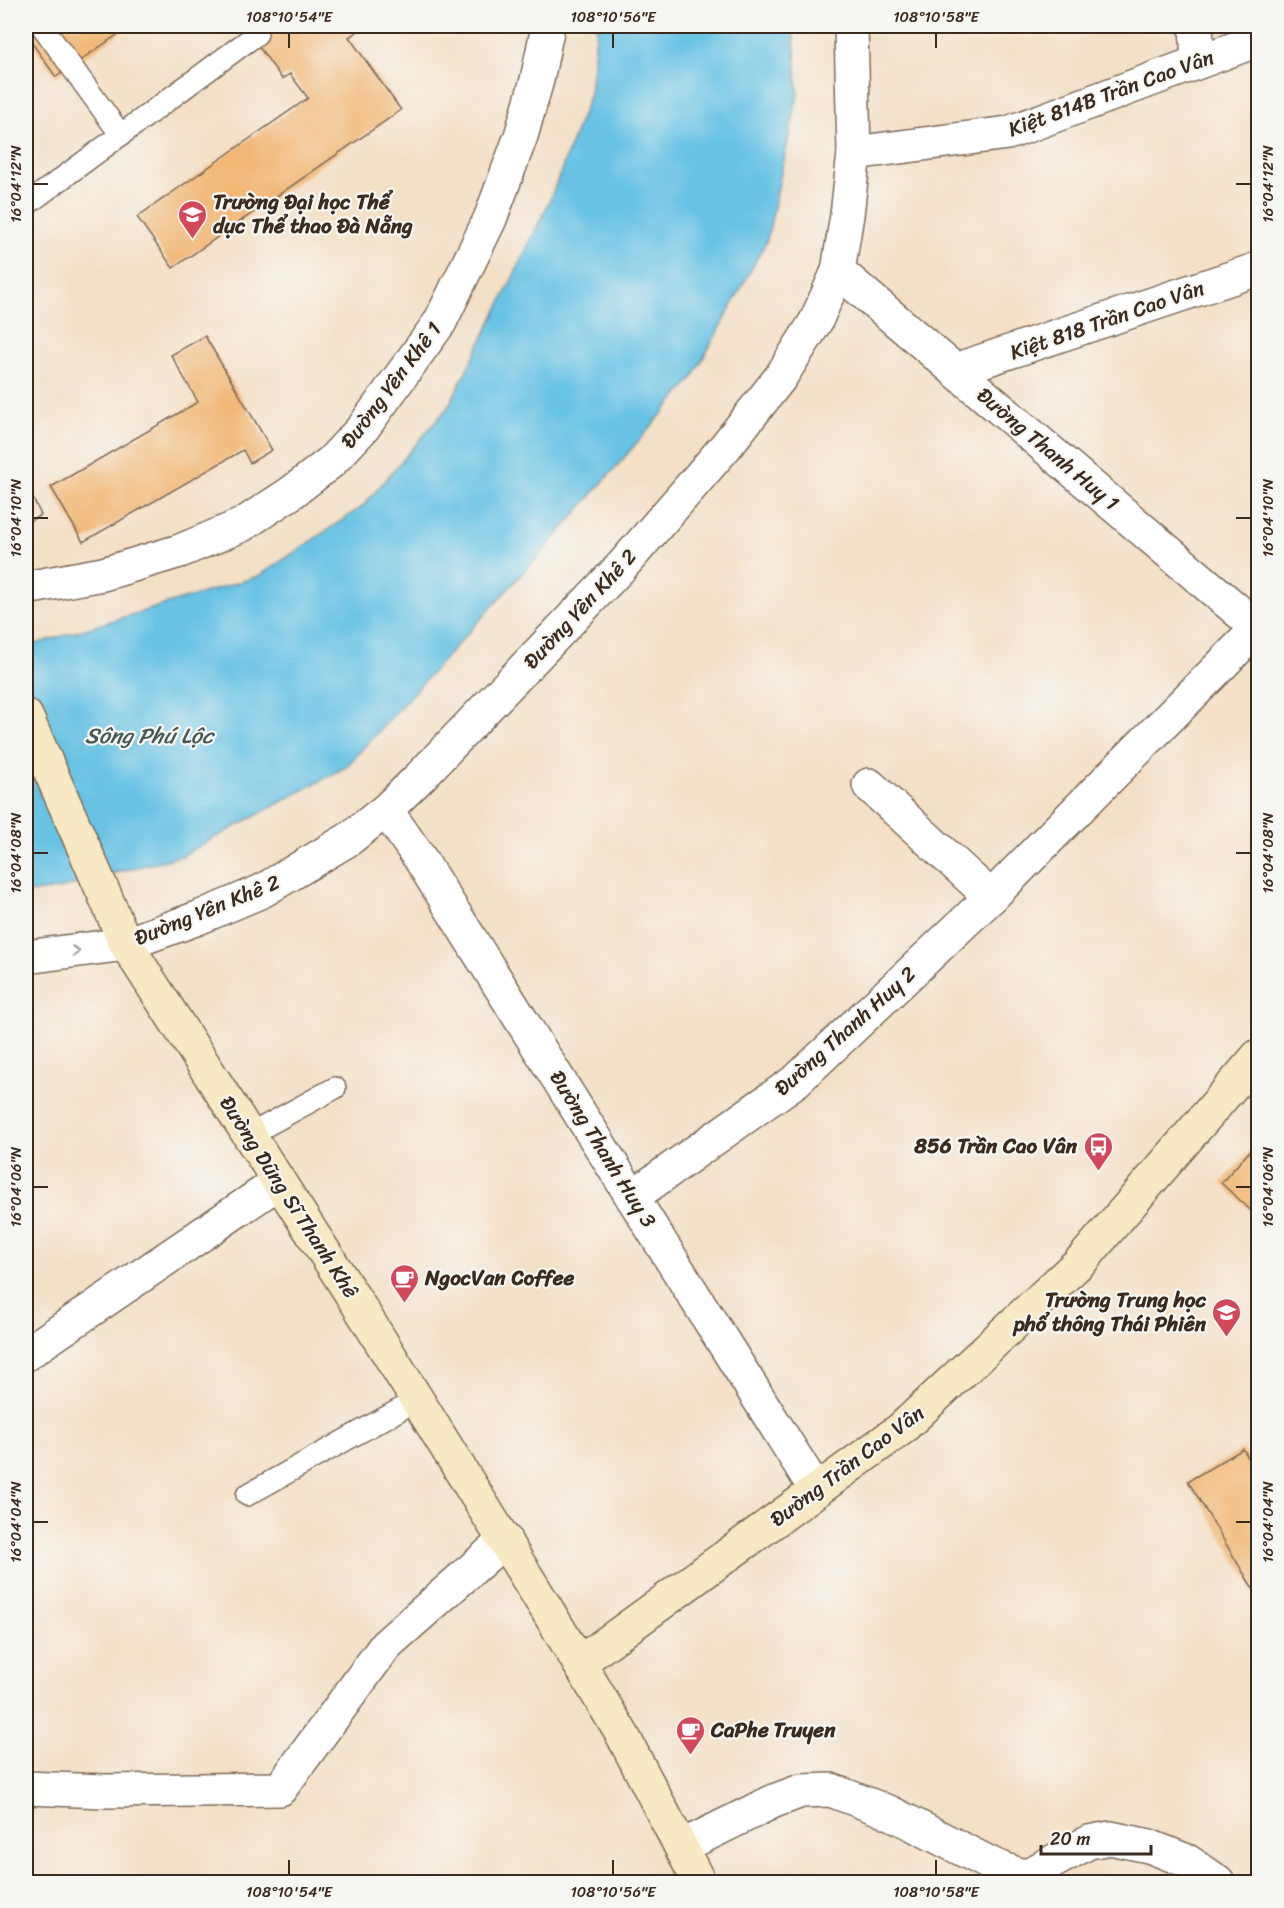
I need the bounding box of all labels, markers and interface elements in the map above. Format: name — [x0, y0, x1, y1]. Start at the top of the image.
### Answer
text: 108°10'54"E — [246, 4, 334, 30]
text: 108°10'56"E — [570, 4, 657, 30]
text: 108°10'58"E — [893, 4, 980, 30]
street label: Kiệt 814B Trần Cao Vân — [1003, 38, 1219, 148]
text: 16°04'12"N — [3, 145, 29, 223]
text: 16°04'12"N — [1255, 145, 1281, 223]
place label: Trường Đại học Thể dục Thể thao Đà Nẵng — [213, 183, 413, 245]
school or university icon: Trường Đại học Thể dục Thể thao Đà Nẵng — [176, 198, 208, 240]
street label: Kiệt 818 Trần Cao Vân — [1005, 269, 1209, 371]
street label: Đường Yên Khê 1 — [330, 313, 452, 457]
street label: Đường Thanh Huy 1 — [968, 377, 1128, 521]
text: 16°04'10"N — [3, 478, 29, 557]
text: 16°04'10"N — [1255, 478, 1281, 557]
street label: Đường Yên Khê 2 — [513, 540, 647, 678]
water label: Sông Phú Lộc — [85, 716, 216, 755]
text: 16°04'08"N — [3, 812, 29, 893]
text: 16°04'08"N — [1255, 812, 1281, 893]
street label: Đường Yên Khê 2 — [128, 863, 286, 957]
one-way arrow — [71, 945, 81, 957]
street label: Đường Thanh Huy 2 — [765, 956, 925, 1106]
street label: Đường Thanh Huy 3 — [539, 1062, 667, 1236]
street label: Đường Dũng Sĩ Thanh Khê — [209, 1088, 369, 1306]
place label: 856 Trần Cao Vân — [913, 1127, 1078, 1165]
bus stop icon: 856 Trần Cao Vân — [1082, 1130, 1114, 1172]
text: 16°04'06"N — [3, 1146, 29, 1227]
text: 16°04'06"N — [1255, 1146, 1281, 1227]
place label: NgocVan Coffee — [424, 1259, 575, 1297]
cafe icon: NgocVan Coffee — [388, 1262, 420, 1304]
place label: Trường Trung học phổ thông Thái Phiên — [1012, 1281, 1207, 1343]
school or university icon: Trường Trung học phổ thông Thái Phiên — [1211, 1296, 1243, 1338]
street label: Đường Trần Cao Vân — [761, 1395, 933, 1537]
text: 16°04'04"N — [3, 1481, 29, 1563]
text: 16°04'04"N — [1255, 1481, 1281, 1563]
place label: CaPhe Truyen — [710, 1711, 836, 1749]
cafe icon: CaPhe Truyen — [674, 1714, 706, 1756]
scale bar — [1041, 1818, 1150, 1856]
text: 20 m — [1050, 1823, 1090, 1855]
text: 108°10'54"E — [246, 1879, 334, 1905]
text: 108°10'56"E — [570, 1879, 657, 1905]
text: 108°10'58"E — [893, 1879, 980, 1905]

